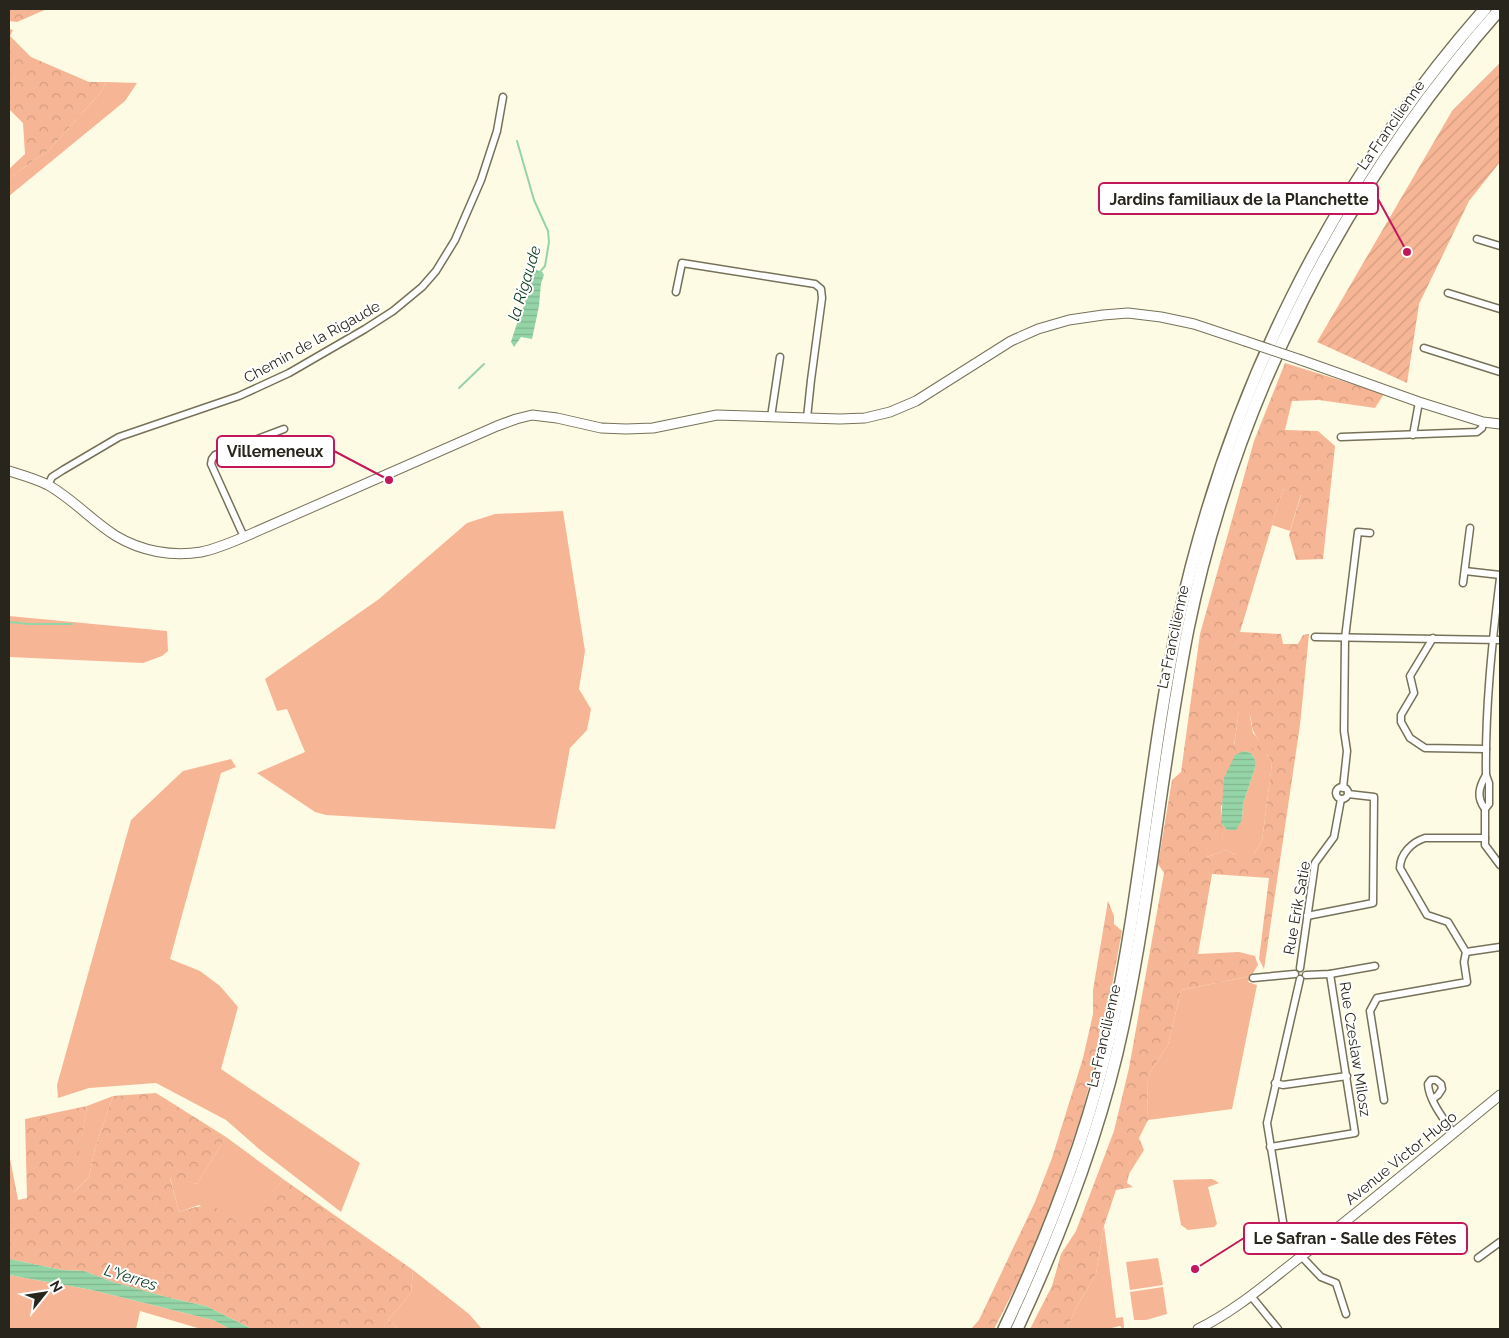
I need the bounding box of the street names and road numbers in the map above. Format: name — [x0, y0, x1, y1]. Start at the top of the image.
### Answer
street label: La Francilienne — [1353, 77, 1429, 173]
street label: Chemin de la Rigaude — [241, 297, 383, 387]
street label: La Francilienne — [1153, 584, 1193, 690]
street label: Rue Erik Satie — [1280, 860, 1314, 956]
street label: Rue Czeslaw Milosz — [1335, 980, 1375, 1118]
street label: La Francilienne — [1083, 983, 1125, 1089]
street label: Avenue Victor Hugo — [1342, 1107, 1460, 1209]

